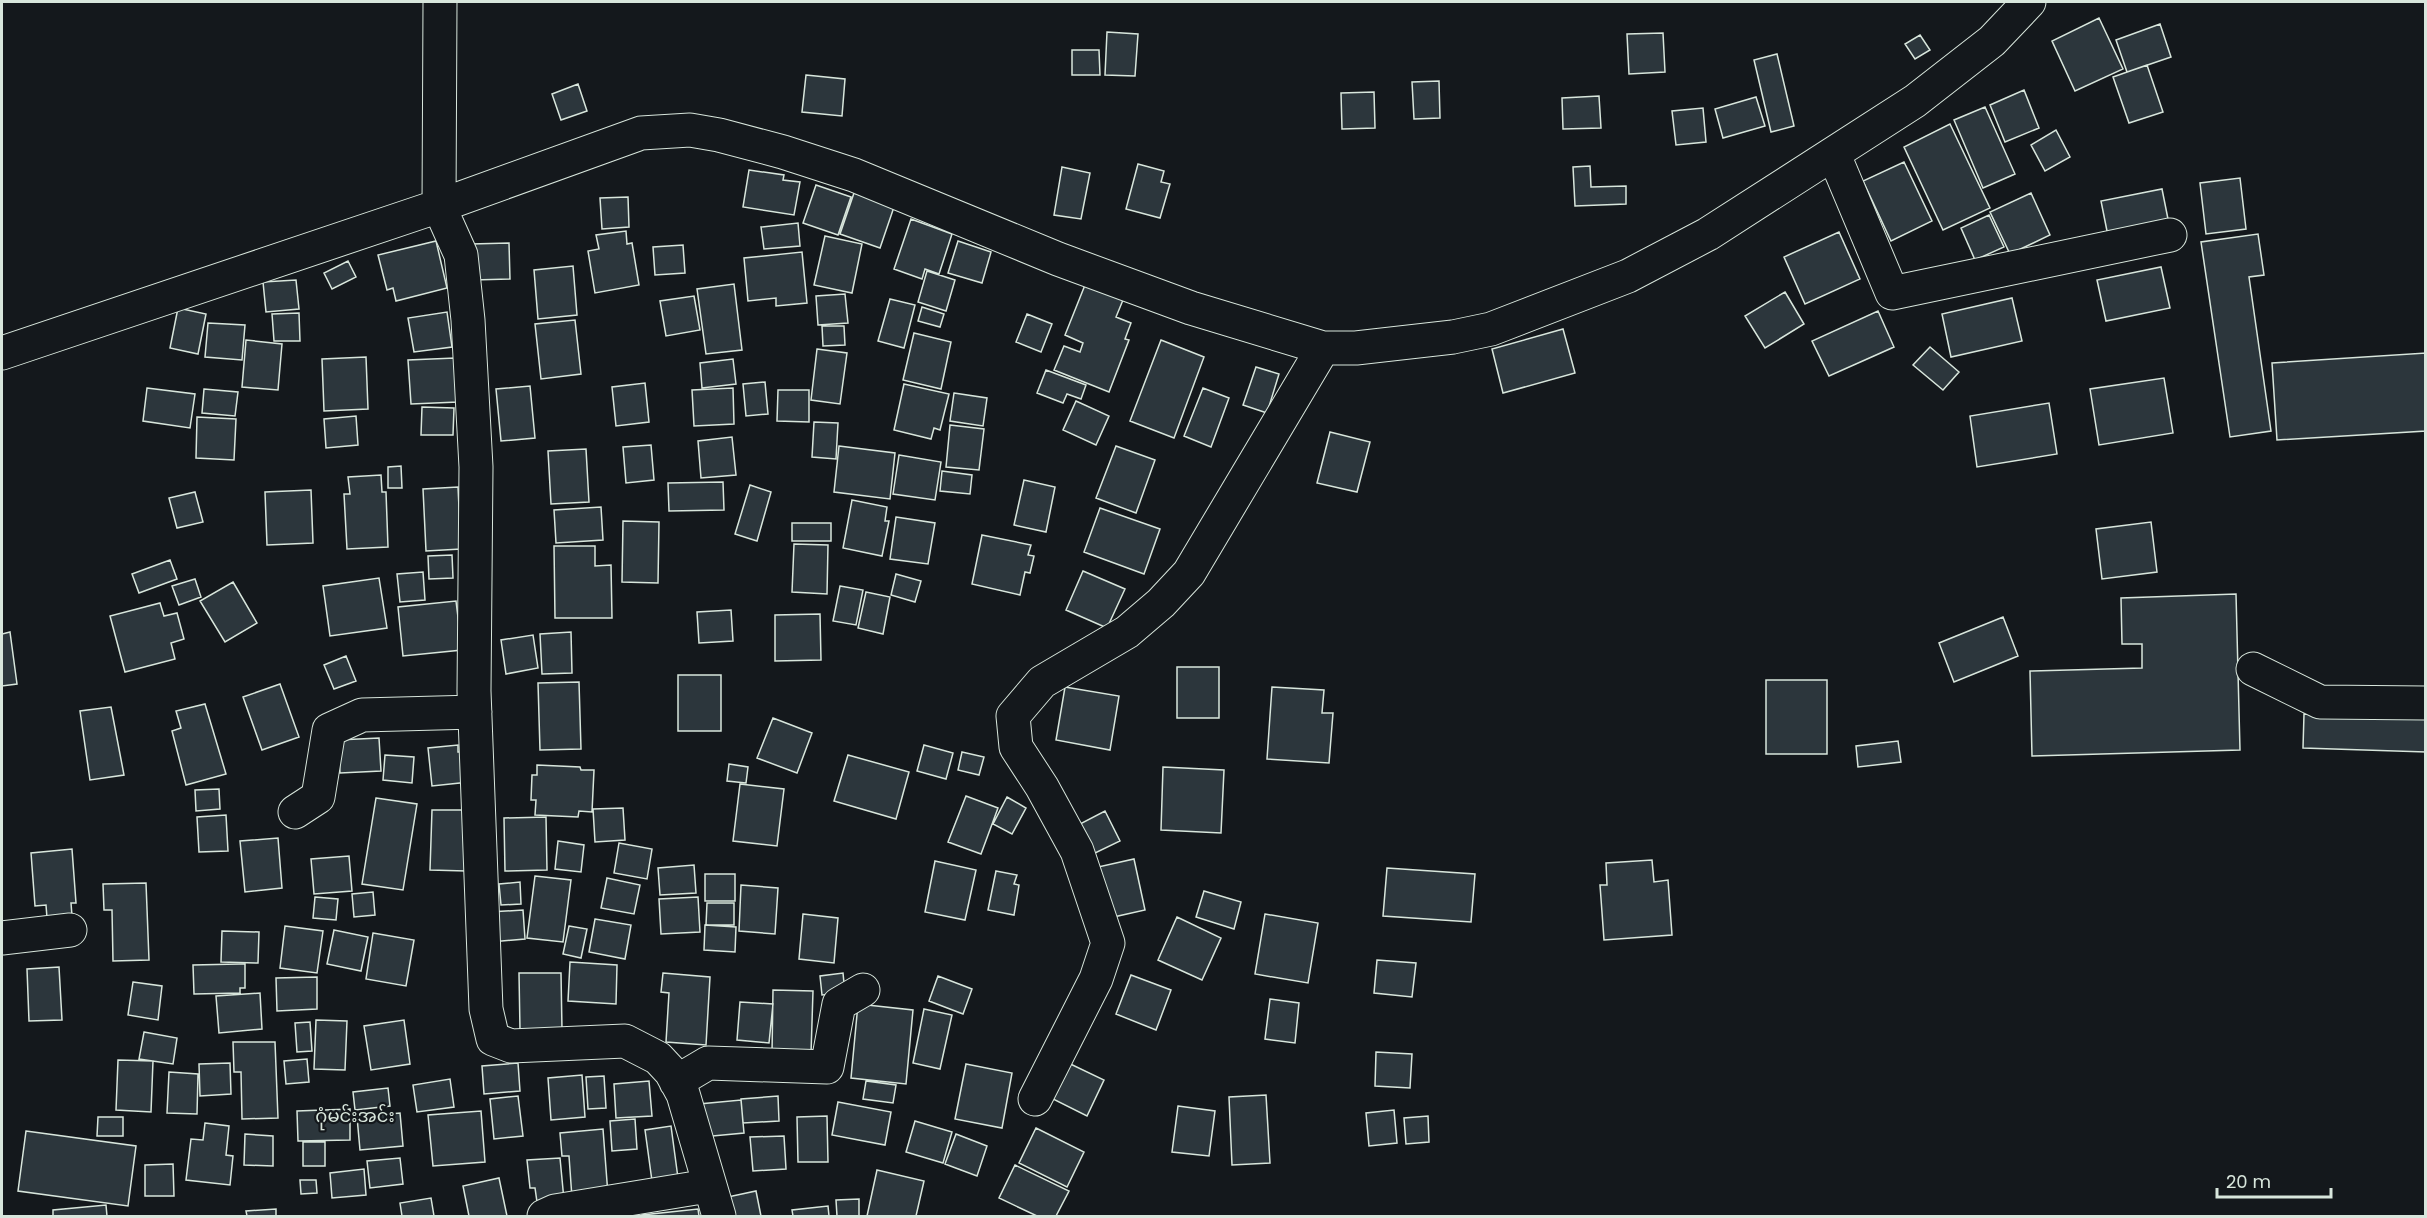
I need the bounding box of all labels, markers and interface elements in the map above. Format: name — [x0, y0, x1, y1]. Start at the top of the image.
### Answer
district label: ဂုံမင်းအင်း — [315, 1103, 395, 1131]
scale bar — [2217, 1161, 2331, 1199]
text: 20 m — [2226, 1169, 2271, 1194]

